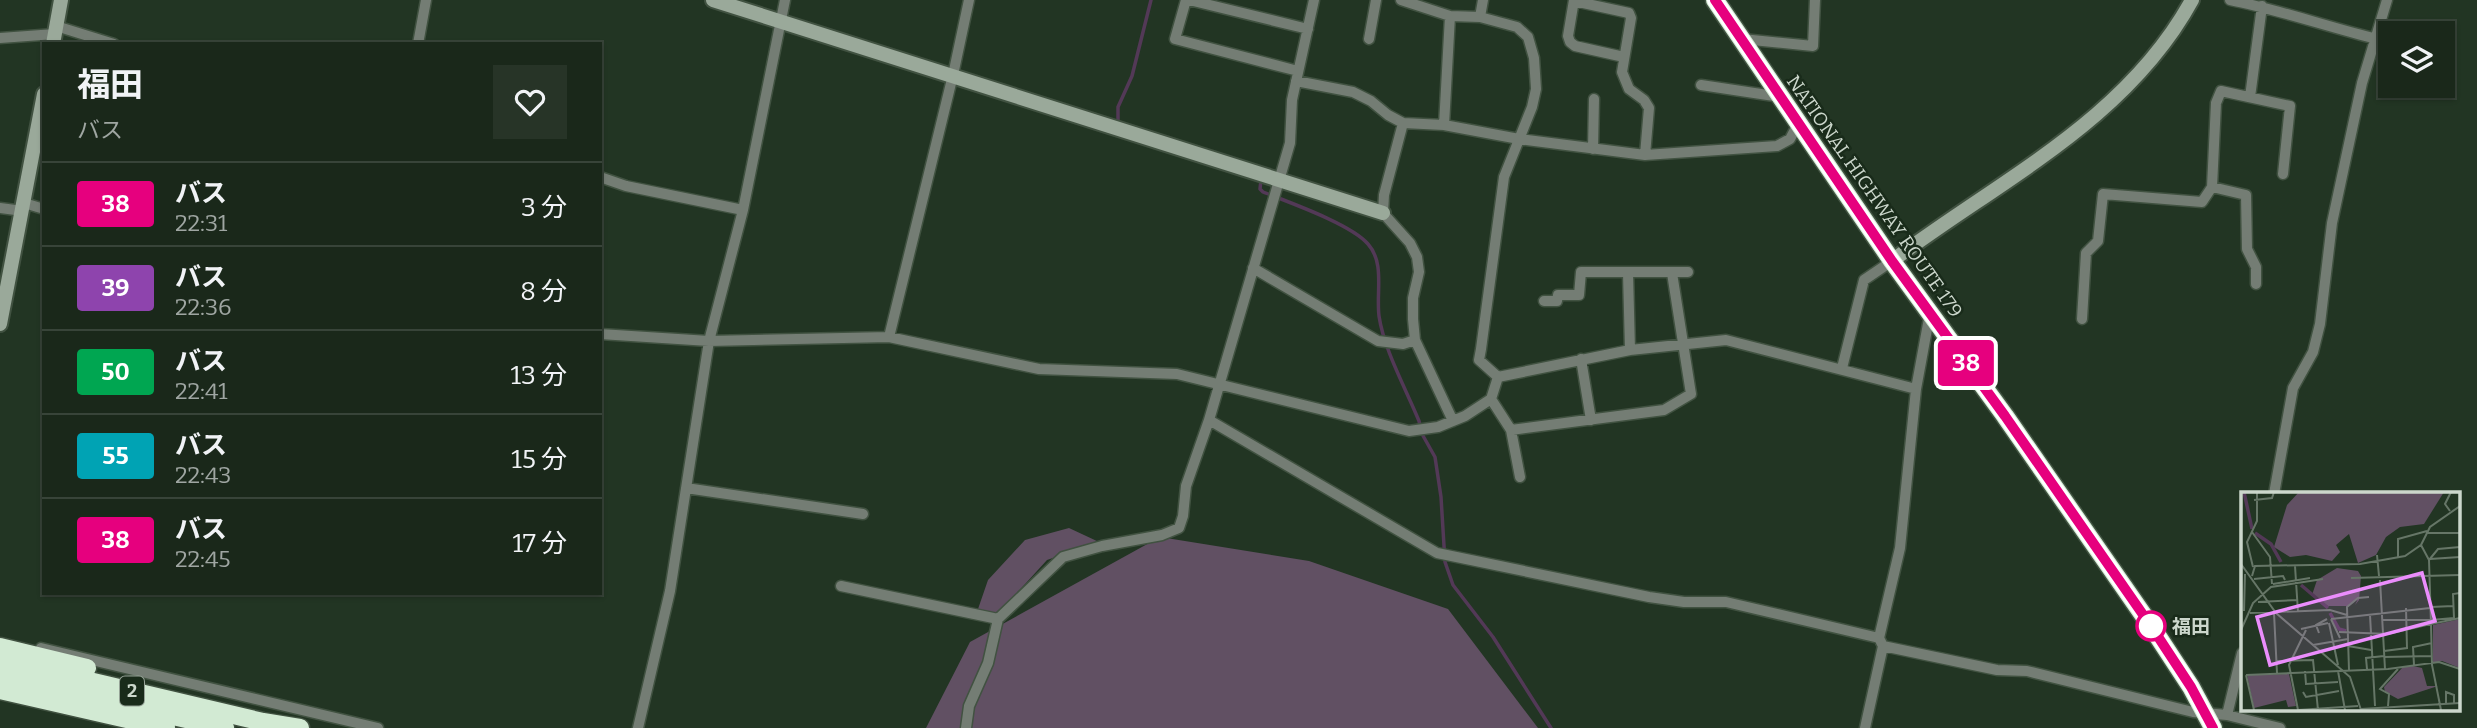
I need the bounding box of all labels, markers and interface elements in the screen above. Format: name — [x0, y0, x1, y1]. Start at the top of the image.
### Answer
map controls — [2378, 21, 2455, 98]
button: layers — [2378, 21, 2455, 98]
text: 福田 — [77, 65, 143, 105]
button: heart — [493, 65, 567, 139]
street label: NATIONAL HIGHWAY ROUTE 179 — [1782, 71, 1967, 322]
text: バス — [77, 116, 123, 144]
text: バス — [175, 178, 227, 209]
text: 38 — [101, 190, 130, 218]
text: 3 分 — [521, 192, 567, 223]
text: 22:31 — [175, 209, 227, 237]
text: バス — [175, 262, 227, 293]
text: 39 — [101, 274, 130, 302]
text: 8 分 — [520, 276, 567, 307]
text: 22:36 — [175, 293, 232, 321]
line badge: 38 — [1934, 340, 1997, 386]
text: バス — [175, 346, 227, 377]
text: 38 — [1952, 349, 1980, 377]
text: 50 — [101, 358, 130, 386]
text: 13 分 — [510, 360, 567, 391]
text: 22:41 — [175, 377, 228, 405]
text: バス — [175, 430, 227, 461]
text: 55 — [102, 442, 129, 470]
text: 15 分 — [511, 444, 567, 475]
text: 22:43 — [175, 461, 231, 489]
inset map — [2241, 492, 2460, 710]
text: バス — [175, 514, 227, 545]
text: 38 — [101, 526, 130, 554]
text: 17 分 — [512, 528, 567, 559]
text: 22:45 — [175, 545, 231, 573]
marker: 福田 — [2136, 611, 2166, 641]
place label: 福田 — [2172, 615, 2210, 638]
road number: 2 — [120, 676, 144, 706]

